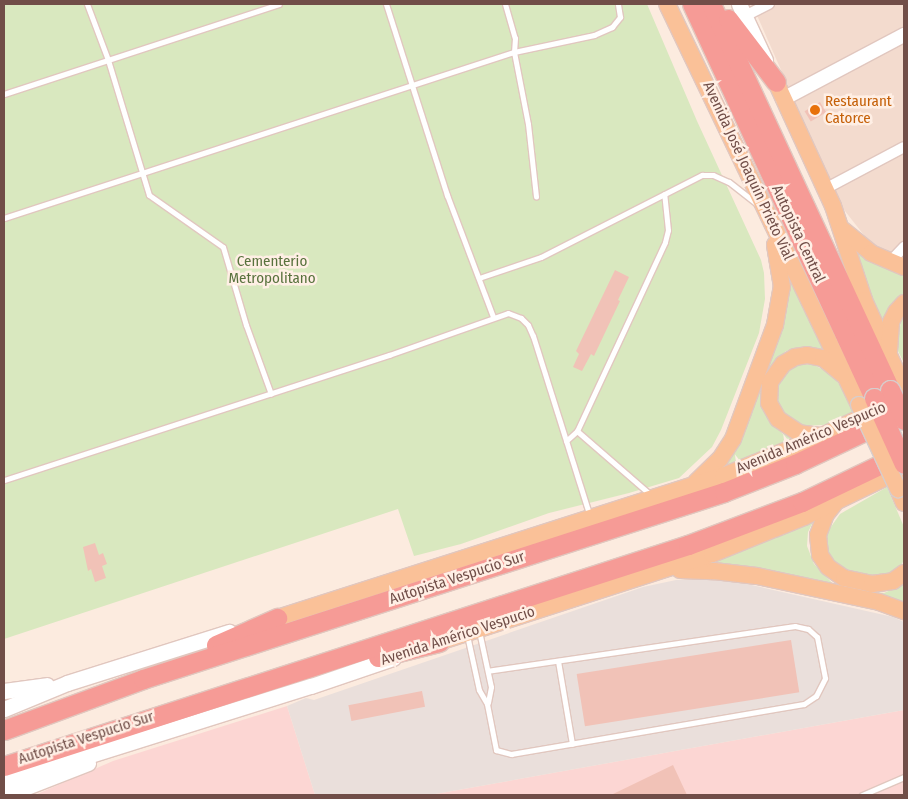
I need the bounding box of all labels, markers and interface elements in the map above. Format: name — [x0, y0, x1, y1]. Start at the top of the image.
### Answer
street label: Avenida José Joaquín Prieto Vial — [699, 79, 797, 263]
place label: Restaurant Catorce — [825, 92, 892, 127]
marker: Restaurant Catorce — [809, 104, 821, 116]
street label: Autopista Central — [768, 182, 828, 286]
park label: Cementerio Metropolitano — [228, 252, 316, 287]
street label: Avenida Américo Vespucio — [733, 398, 889, 478]
street label: Autopista Vespucio Sur — [387, 548, 527, 608]
street label: Avenida Américo Vespucio — [379, 603, 537, 669]
street label: Autopista Vespucio Sur — [16, 708, 156, 768]

